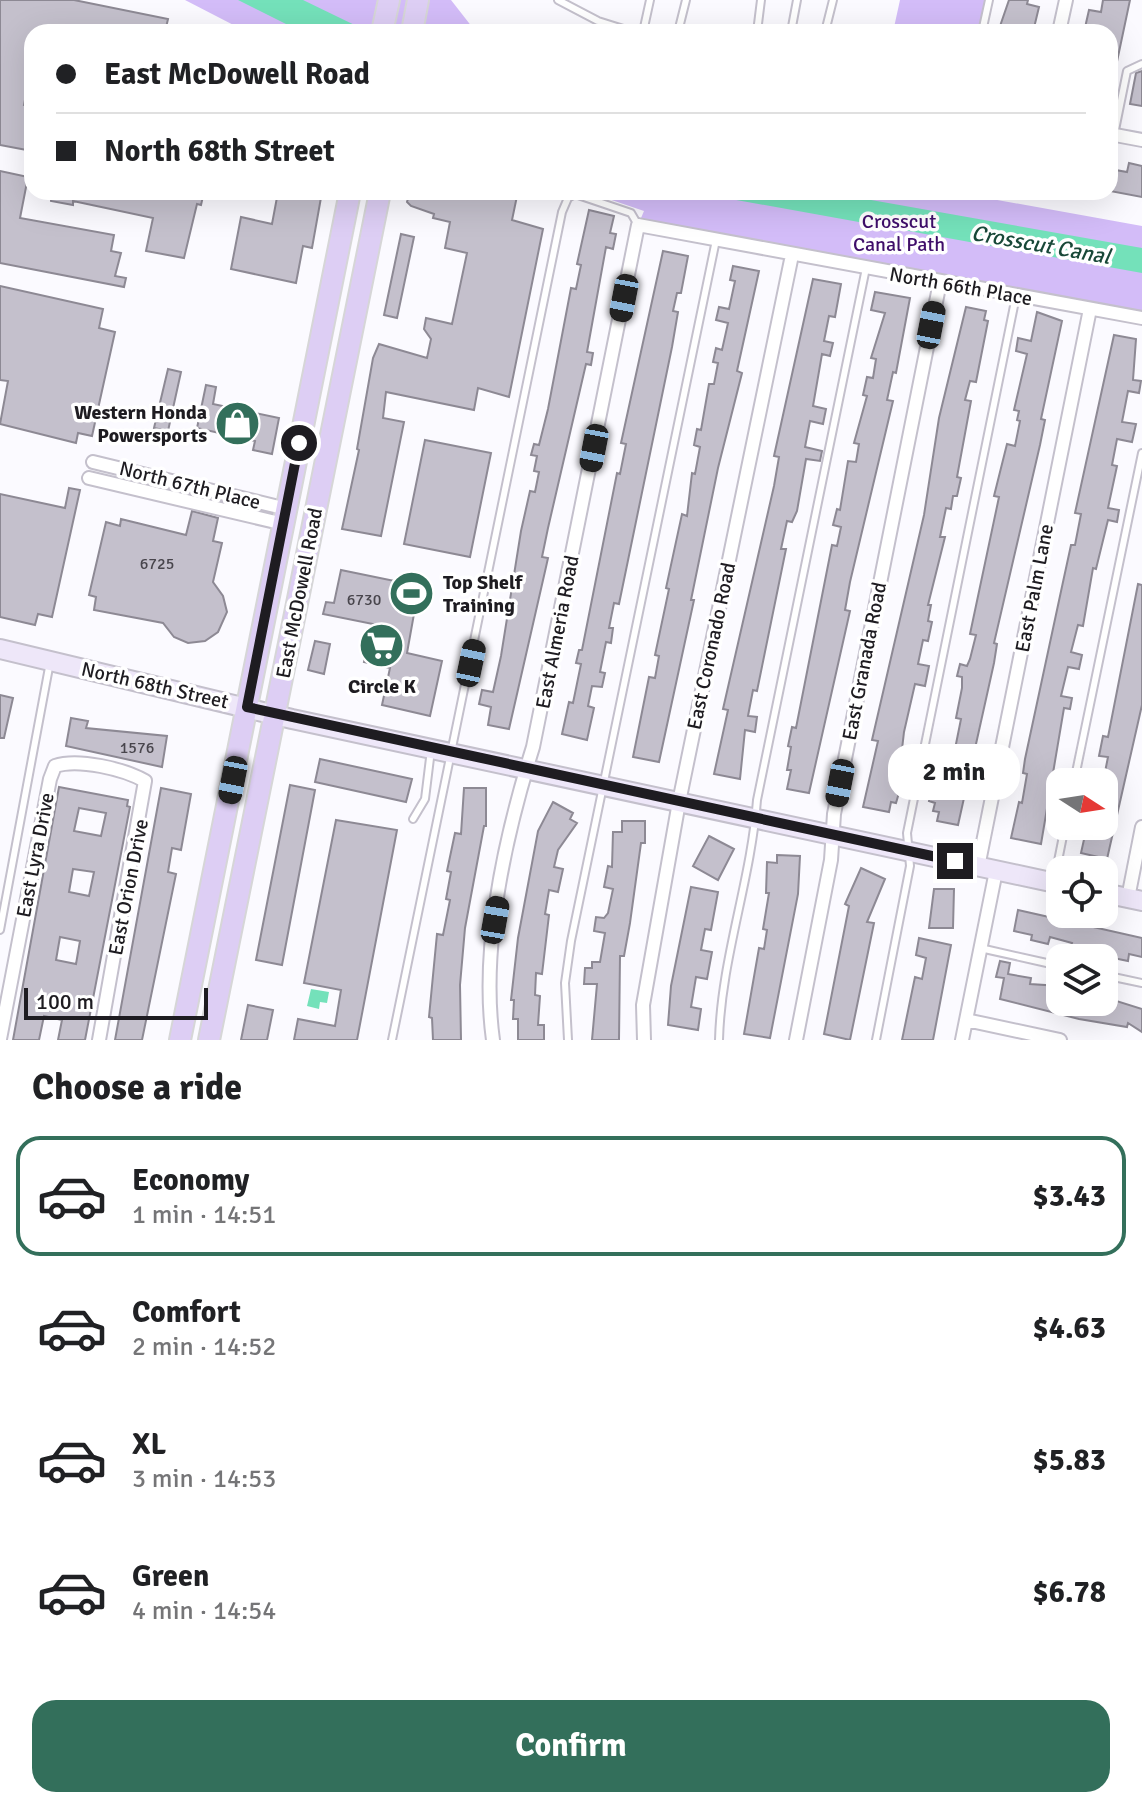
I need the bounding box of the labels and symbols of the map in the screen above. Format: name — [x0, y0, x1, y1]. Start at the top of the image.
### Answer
park label: Crosscut Canal Path — [853, 209, 945, 257]
water label: Crosscut Canal — [969, 219, 1114, 270]
street label: North 66th Place — [888, 262, 1034, 311]
car — [608, 272, 640, 324]
car — [915, 299, 947, 351]
shop icon: Western Honda Powersports — [214, 399, 262, 447]
place label: Western Honda Powersports — [74, 400, 207, 448]
car — [578, 422, 610, 474]
route start — [281, 425, 317, 461]
street label: North 67th Place — [117, 456, 263, 515]
street label: East McDowell Road — [271, 506, 328, 680]
street label: East Palm Lane — [1010, 522, 1059, 654]
street label: East Almeria Road — [530, 553, 585, 711]
house number: 6725 — [140, 554, 174, 574]
street label: East Coronado Road — [682, 560, 741, 732]
sports icon: Top Shelf Training — [388, 569, 436, 617]
place label: Top Shelf Training — [443, 570, 524, 618]
street label: East Granada Road — [837, 580, 892, 742]
house number: 6730 — [347, 590, 381, 610]
supermarket icon: Circle K — [358, 622, 406, 670]
car — [454, 637, 488, 689]
street label: North 68th Street — [79, 656, 231, 715]
place label: Circle K — [348, 674, 417, 699]
house number: 1576 — [120, 738, 154, 758]
callout: 2 min — [889, 745, 1021, 801]
car — [217, 754, 249, 806]
car — [824, 757, 856, 809]
north arrow — [1046, 768, 1118, 840]
street label: East Lyra Drive — [11, 790, 60, 920]
street label: East Orion Drive — [103, 817, 154, 957]
route end — [937, 843, 973, 879]
car — [479, 894, 511, 946]
scale bar — [24, 984, 208, 1020]

